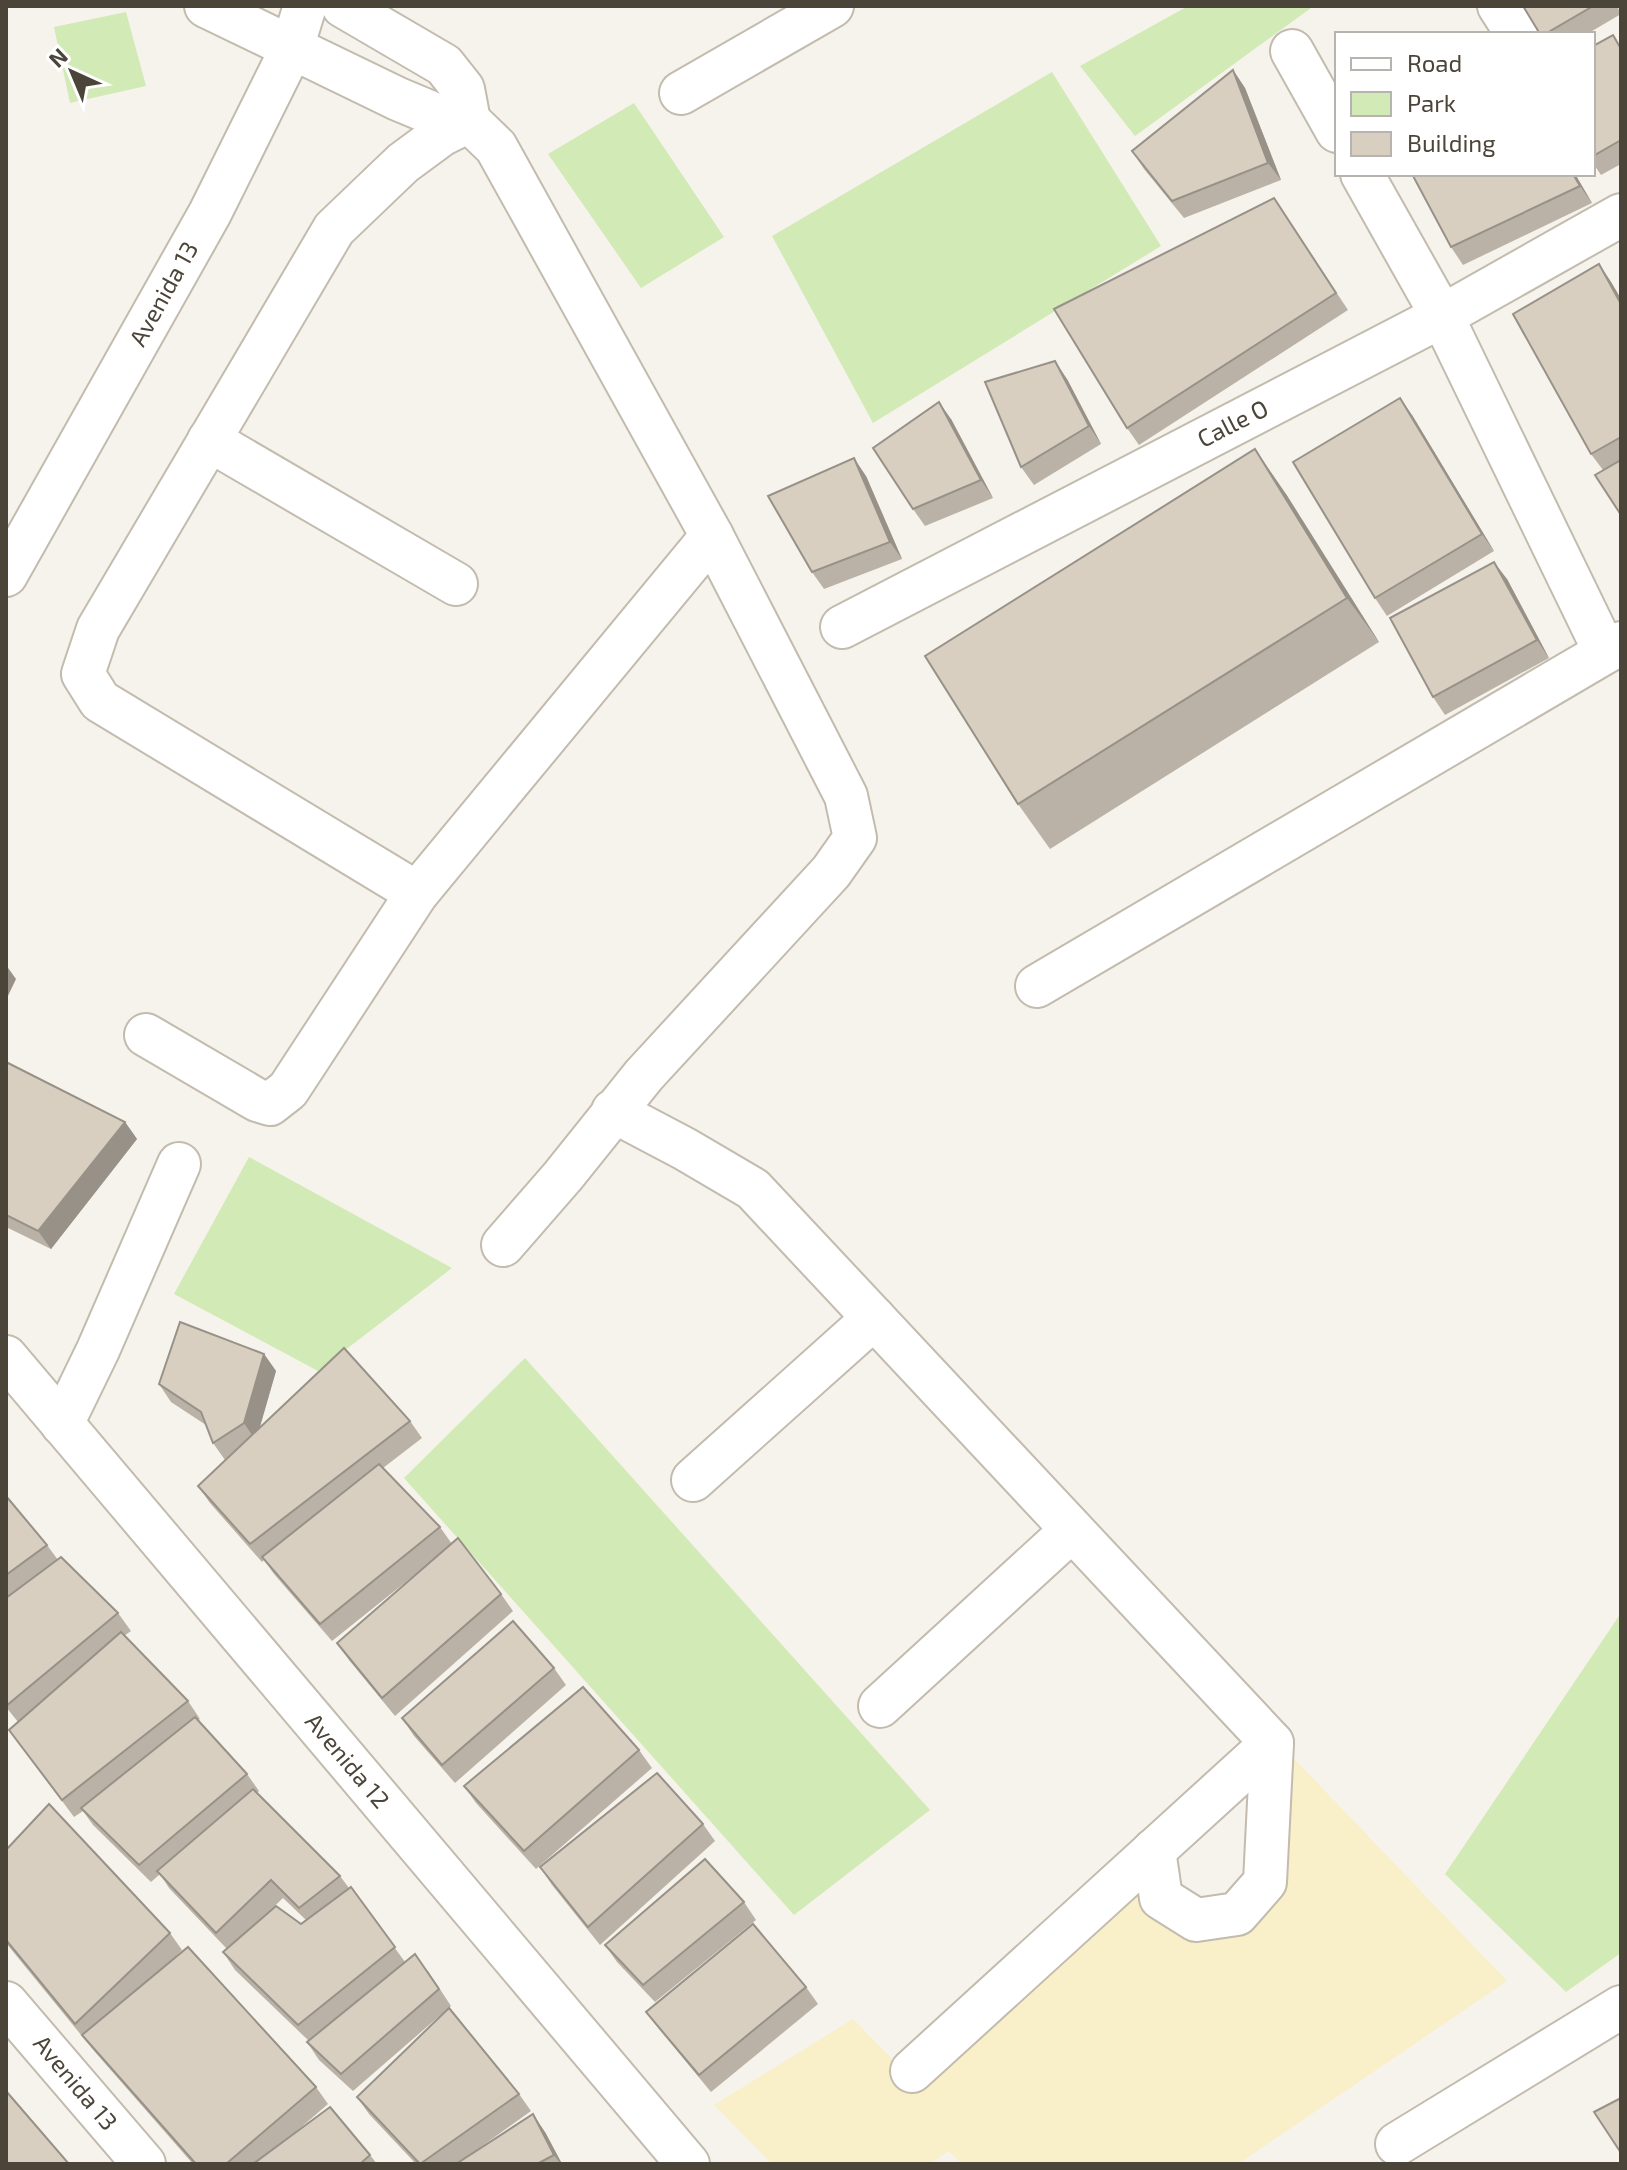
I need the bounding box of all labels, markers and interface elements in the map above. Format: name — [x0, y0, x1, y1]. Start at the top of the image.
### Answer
north arrow — [32, 32, 112, 112]
legend — [1335, 32, 1595, 176]
text: N — [43, 42, 72, 72]
text: Road — [1407, 48, 1462, 77]
text: Park — [1407, 88, 1456, 117]
text: Building — [1407, 128, 1496, 157]
street label: Avenida 13 — [122, 236, 203, 351]
street label: Calle O — [1192, 393, 1272, 453]
street label: Avenida 12 — [300, 1707, 396, 1813]
street label: Avenida 13 — [28, 2029, 124, 2135]

